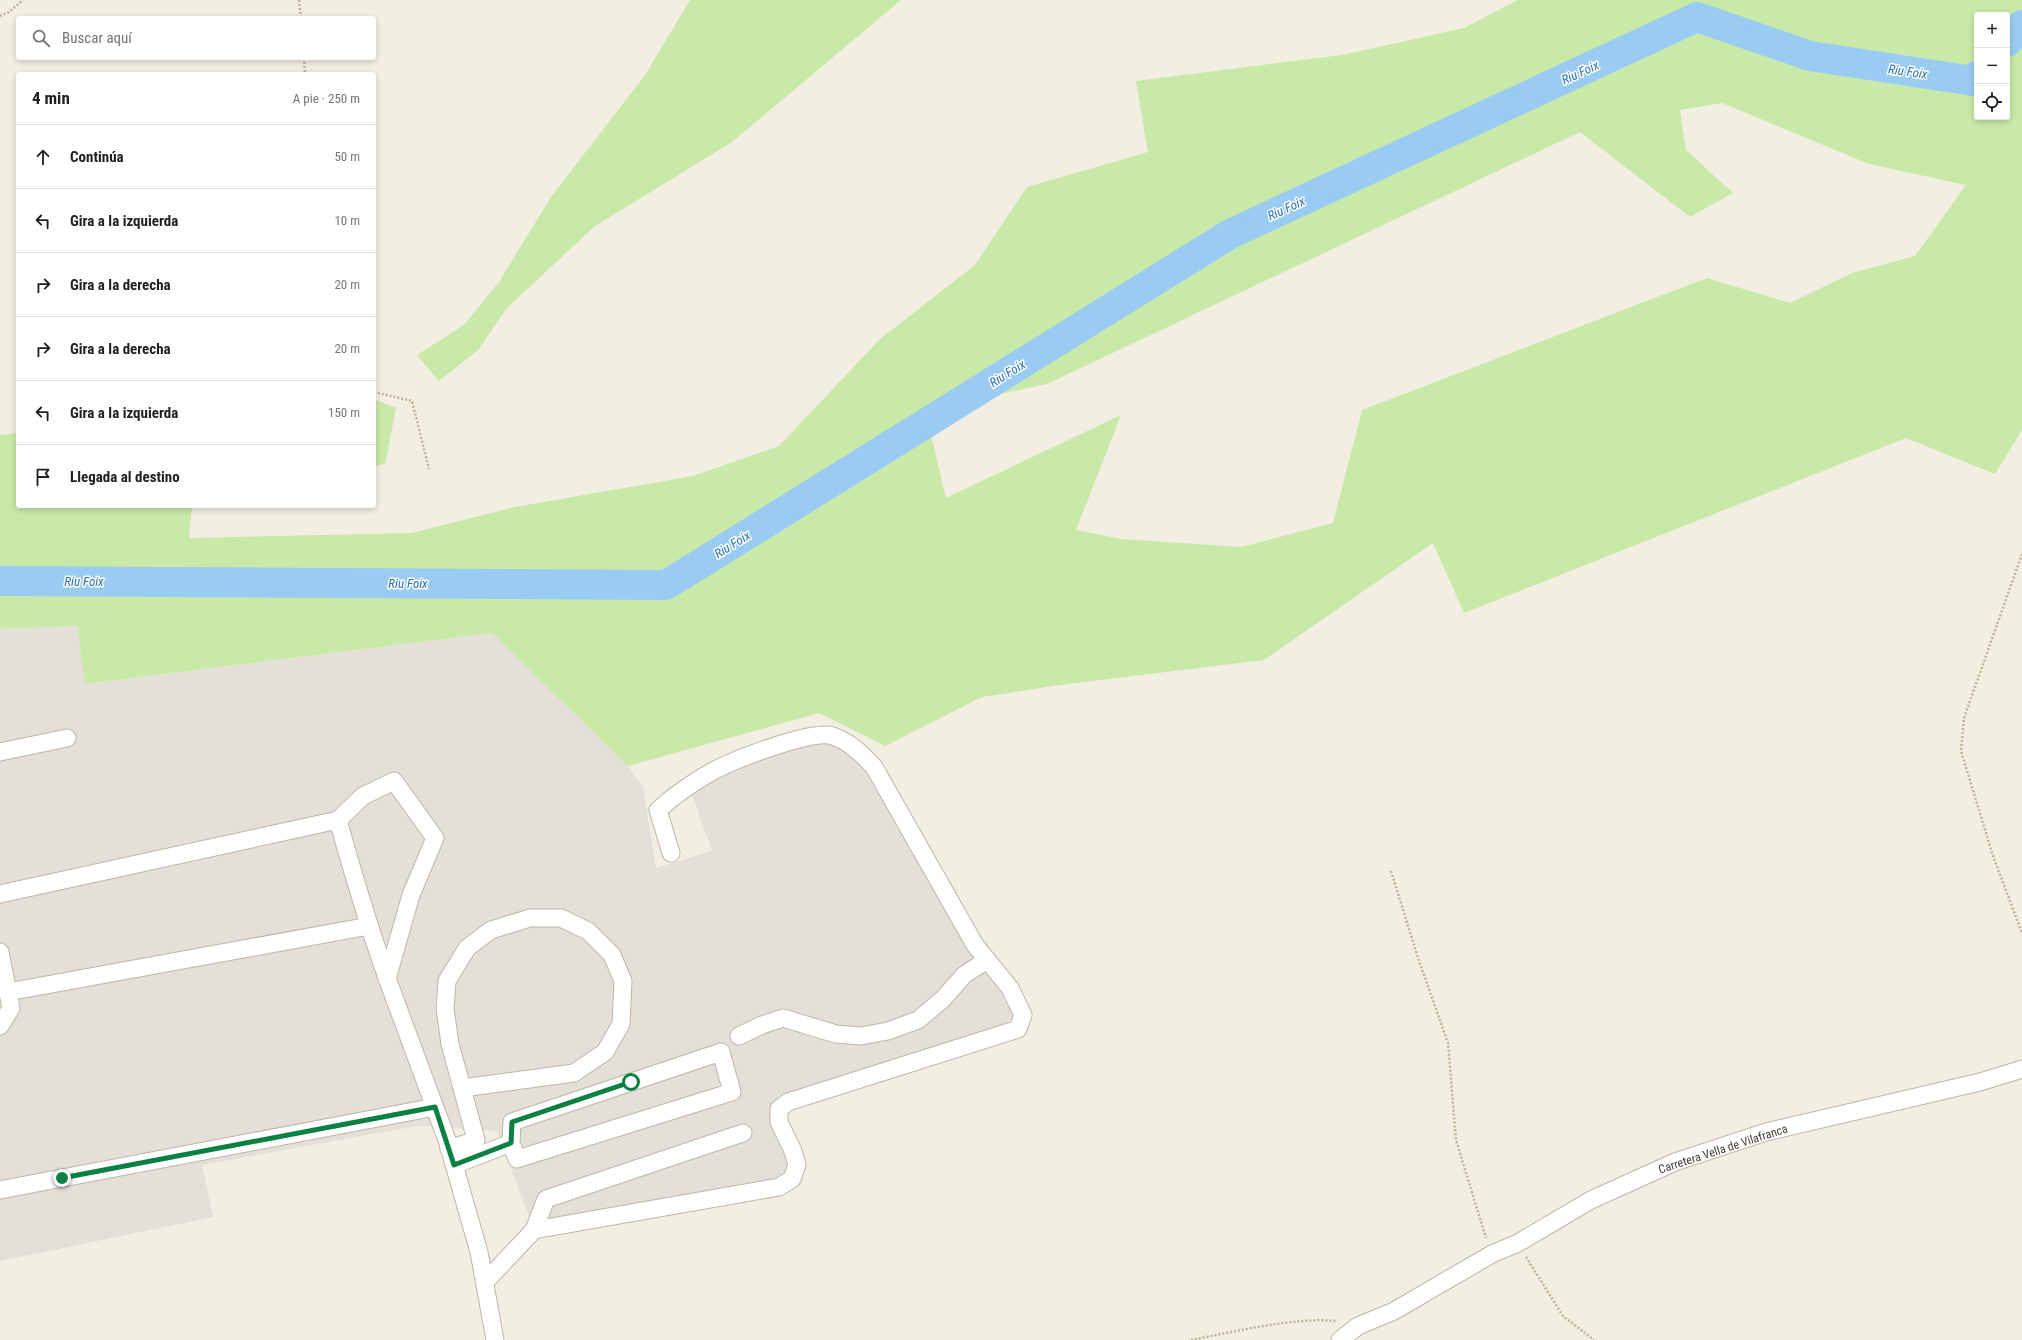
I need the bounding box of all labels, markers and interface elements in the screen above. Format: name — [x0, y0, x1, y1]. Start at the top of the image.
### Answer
map controls — [1974, 12, 2010, 120]
button: + — [1974, 12, 2010, 48]
search box — [16, 16, 376, 60]
icon: search — [30, 27, 52, 49]
text: Buscar aquí — [62, 29, 132, 47]
button: − — [1974, 48, 2010, 84]
water label: Riu Foix — [1559, 57, 1602, 88]
water label: Riu Foix — [1887, 61, 1929, 82]
button: locate — [1974, 84, 2010, 120]
text: 4 min — [32, 88, 70, 108]
text: A pie · 250 m — [293, 91, 360, 106]
icon: ahead — [32, 146, 54, 168]
text: Continúa — [70, 148, 124, 166]
text: 50 m — [334, 149, 360, 164]
water label: Riu Foix — [1265, 193, 1308, 224]
icon: left — [32, 210, 54, 232]
text: Gira a la izquierda — [70, 212, 178, 230]
text: 10 m — [334, 213, 360, 228]
icon: right — [32, 274, 54, 296]
text: Gira a la derecha — [70, 276, 171, 294]
text: 20 m — [334, 277, 360, 292]
icon: right — [32, 338, 54, 360]
text: Gira a la derecha — [70, 340, 171, 358]
text: 20 m — [334, 341, 360, 356]
water label: Riu Foix — [987, 356, 1028, 390]
icon: left — [32, 402, 54, 424]
text: Gira a la izquierda — [70, 404, 178, 422]
text: 150 m — [328, 405, 360, 420]
icon: arrive — [32, 466, 54, 488]
text: Llegada al destino — [70, 468, 180, 486]
water label: Riu Foix — [712, 527, 753, 561]
water label: Riu Foix — [64, 574, 104, 589]
water label: Riu Foix — [388, 576, 428, 591]
route start — [622, 1073, 640, 1091]
street label: Carretera Vella de Vilafranca — [1657, 1121, 1790, 1177]
route end — [53, 1169, 71, 1187]

